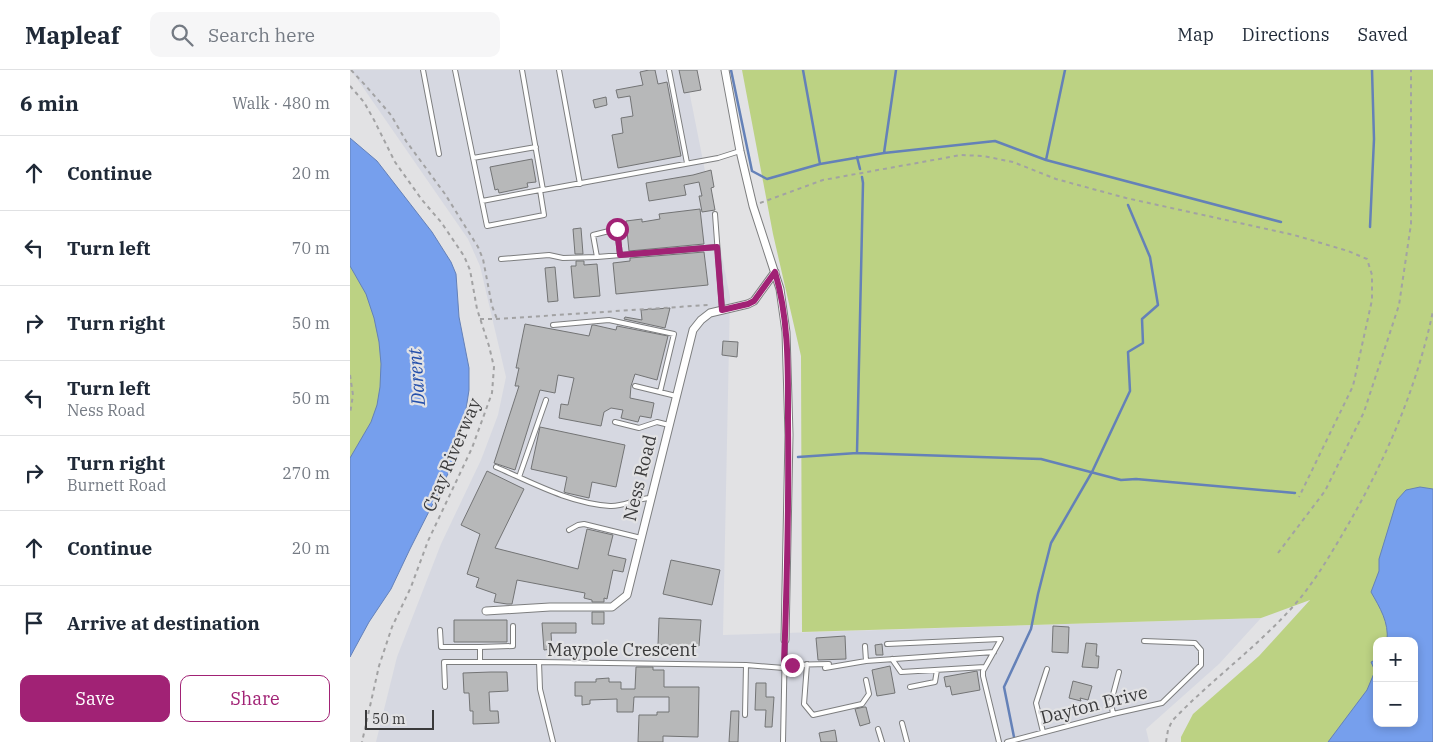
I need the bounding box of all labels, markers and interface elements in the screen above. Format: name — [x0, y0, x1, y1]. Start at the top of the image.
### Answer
search box — [150, 12, 500, 57]
text: Mapleaf — [25, 19, 120, 51]
icon: search — [168, 21, 196, 49]
text: Search here — [208, 23, 315, 47]
text: Map — [1177, 23, 1214, 46]
text: Directions — [1242, 23, 1330, 46]
text: Saved — [1358, 23, 1408, 46]
text: 6 min — [20, 89, 79, 117]
text: Walk · 480 m — [232, 93, 330, 113]
icon: ahead — [20, 159, 48, 187]
text: Continue — [67, 161, 152, 185]
text: 20 m — [292, 163, 330, 183]
route start — [606, 218, 629, 241]
icon: left — [20, 234, 48, 262]
text: Turn left — [67, 236, 150, 260]
text: 70 m — [292, 238, 330, 258]
icon: right — [20, 309, 48, 337]
text: Turn right — [67, 311, 165, 335]
text: 50 m — [292, 313, 330, 333]
water label: Darent — [402, 346, 430, 407]
text: Turn left — [67, 376, 150, 400]
icon: left — [20, 384, 48, 412]
text: 50 m — [292, 388, 330, 408]
street label: Cray Riverway — [417, 394, 486, 515]
text: Ness Road — [67, 400, 145, 420]
street label: Ness Road — [618, 432, 661, 523]
text: Turn right — [67, 451, 165, 475]
icon: right — [20, 459, 48, 487]
text: 270 m — [282, 463, 330, 483]
text: Burnett Road — [67, 475, 166, 495]
icon: ahead — [20, 534, 48, 562]
text: Continue — [67, 536, 152, 560]
text: 20 m — [292, 538, 330, 558]
icon: arrive — [20, 609, 48, 637]
text: Arrive at destination — [67, 611, 260, 635]
map controls — [1373, 637, 1418, 727]
button: + — [1373, 637, 1418, 682]
street label: Maypole Crescent — [547, 638, 697, 661]
route end — [781, 654, 804, 677]
button: Save — [20, 675, 170, 722]
button: Share — [180, 675, 330, 722]
street label: Dayton Drive — [1038, 680, 1150, 729]
button: − — [1373, 682, 1418, 727]
scale bar — [365, 707, 434, 730]
text: 50 m — [372, 710, 405, 728]

